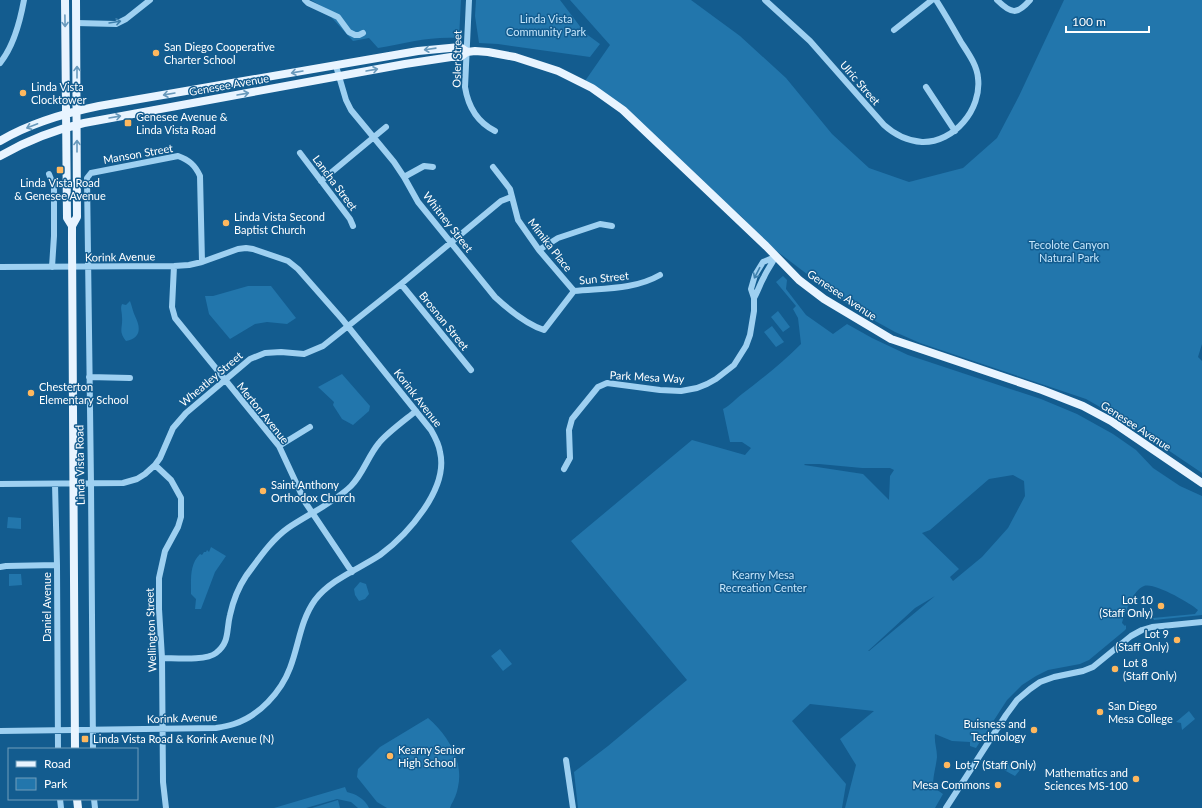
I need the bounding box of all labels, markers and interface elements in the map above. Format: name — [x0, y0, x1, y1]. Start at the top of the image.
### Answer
scale bar — [1066, 8, 1149, 34]
park label: Linda Vista Community Park — [506, 12, 586, 38]
one-way arrow — [61, 14, 69, 27]
text: 100 m — [1072, 14, 1106, 29]
one-way arrow — [108, 18, 121, 26]
street label: Osler Street — [449, 30, 464, 88]
place label: San Diego Cooperative Charter School — [164, 40, 275, 66]
one-way arrow — [424, 45, 437, 53]
marker: San Diego Cooperative Charter School — [151, 48, 161, 58]
street label: Ulric Street — [838, 58, 883, 107]
one-way arrow — [73, 66, 81, 79]
one-way arrow — [365, 66, 378, 74]
one-way arrow — [291, 69, 304, 77]
street label: Genesee Avenue — [188, 71, 270, 98]
place label: Linda Vista Clocktower — [31, 80, 86, 106]
marker: Linda Vista Clocktower — [18, 88, 28, 98]
one-way arrow — [236, 89, 249, 97]
one-way arrow — [163, 90, 176, 98]
place label: Genesee Avenue & Linda Vista Road — [136, 110, 228, 136]
one-way arrow — [109, 113, 122, 121]
marker: Genesee Avenue & Linda Vista Road — [123, 118, 133, 128]
one-way arrow — [27, 122, 39, 130]
one-way arrow — [73, 140, 81, 153]
street label: Manson Street — [102, 141, 174, 166]
street label: Lancha Street — [310, 152, 360, 213]
marker: Linda Vista Road & Genesee Avenue — [55, 165, 65, 175]
place label: Linda Vista Road & Genesee Avenue — [14, 176, 106, 202]
street label: Whitney Street — [421, 189, 476, 255]
place label: Linda Vista Second Baptist Church — [234, 210, 325, 236]
street label: Mimika Place — [526, 215, 575, 274]
marker: Linda Vista Second Baptist Church — [221, 218, 231, 228]
park label: Tecolote Canyon Natural Park — [1029, 238, 1109, 264]
street label: Korink Avenue — [85, 249, 155, 264]
one-way arrow — [753, 267, 760, 279]
street label: Genesee Avenue — [805, 267, 880, 323]
street label: Sun Street — [578, 268, 629, 287]
street label: Brosnan Street — [417, 289, 472, 353]
street label: Wheatley Street — [177, 349, 245, 409]
street label: Korink Avenue — [392, 366, 445, 430]
street label: Park Mesa Way — [609, 368, 685, 385]
street label: Merton Avenue — [235, 379, 292, 446]
place label: Chesterton Elementary School — [39, 380, 129, 406]
marker: Chesterton Elementary School — [26, 388, 36, 398]
street label: Genesee Avenue — [1099, 398, 1174, 453]
street label: Linda Vista Road — [72, 425, 87, 505]
place label: Saint Anthony Orthodox Church — [271, 478, 355, 504]
marker: Saint Anthony Orthodox Church — [258, 486, 268, 496]
park label: Kearny Mesa Recreation Center — [719, 568, 807, 594]
street label: Daniel Avenue — [40, 572, 53, 642]
street label: Wellington Street — [143, 588, 158, 672]
place label: Lot 10 (Staff Only) — [1099, 593, 1154, 619]
marker: Lot 10 (Staff Only) — [1156, 601, 1166, 611]
place label: Lot 9 (Staff Only) — [1115, 627, 1169, 653]
marker: Lot 9 (Staff Only) — [1172, 635, 1182, 645]
place label: Lot 8 (Staff Only) — [1123, 656, 1177, 682]
marker: Lot 8 (Staff Only) — [1110, 664, 1120, 674]
place label: San Diego Mesa College — [1108, 699, 1173, 725]
marker: San Diego Mesa College — [1095, 707, 1105, 717]
street label: Korink Avenue — [147, 710, 218, 725]
place label: Buisness and Technology — [963, 717, 1026, 743]
marker: Buisness and Technology — [1029, 725, 1039, 735]
place label: Linda Vista Road & Korink Avenue (N) — [93, 732, 274, 745]
marker: Linda Vista Road & Korink Avenue (N) — [80, 734, 90, 744]
place label: Kearny Senior High School — [398, 743, 465, 769]
legend — [8, 748, 138, 800]
marker: Kearny Senior High School — [385, 751, 395, 761]
text: Road — [44, 756, 71, 771]
place label: Lot 7 (Staff Only) — [955, 758, 1036, 771]
marker: Lot 7 (Staff Only) — [942, 760, 952, 770]
place label: Mathematics and Sciences MS-100 — [1044, 766, 1129, 792]
marker: Mathematics and Sciences MS-100 — [1131, 774, 1141, 784]
text: Park — [44, 776, 68, 791]
place label: Mesa Commons — [912, 778, 990, 791]
marker: Mesa Commons — [993, 780, 1003, 790]

